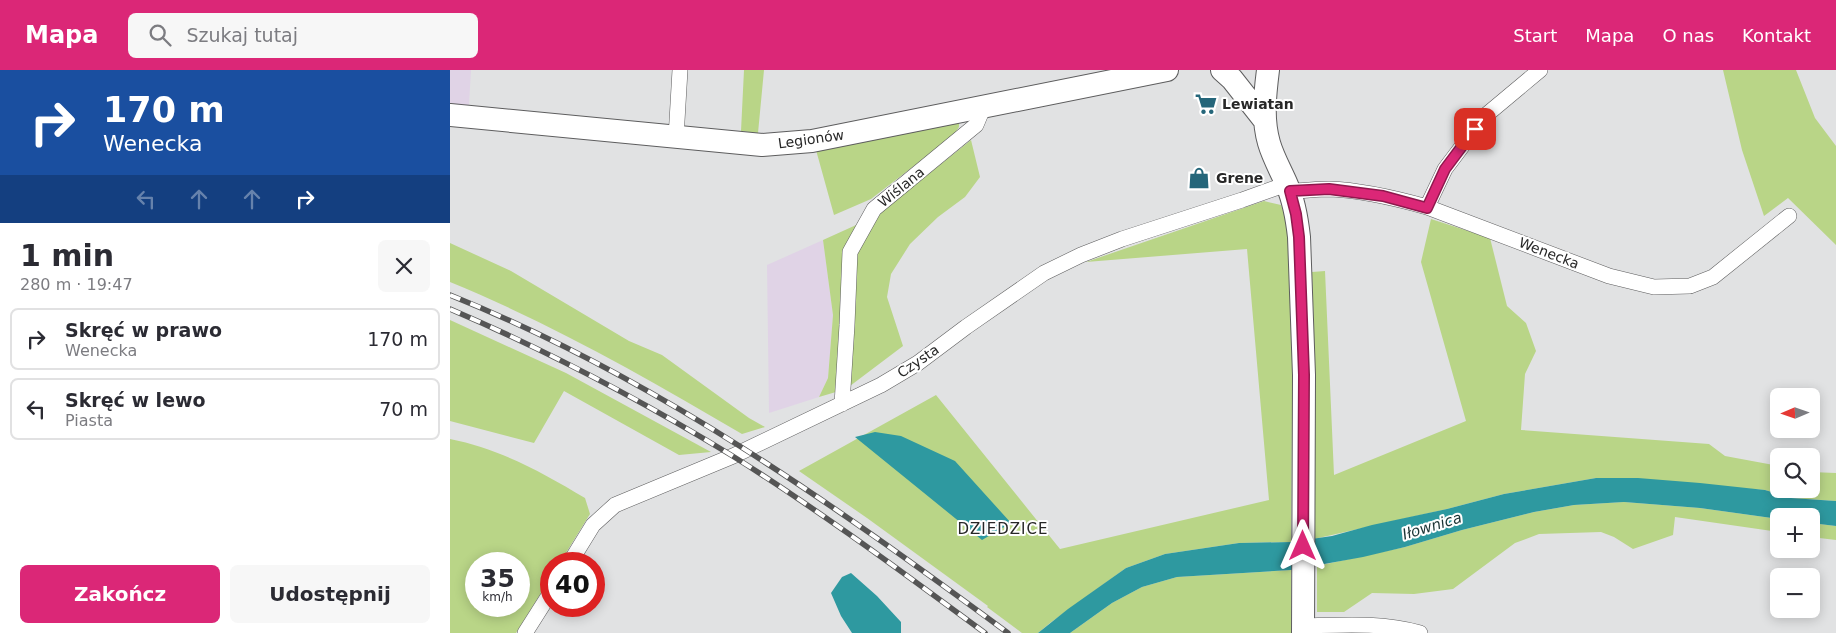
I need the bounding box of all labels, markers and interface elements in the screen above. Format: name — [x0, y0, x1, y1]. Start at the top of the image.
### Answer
search box — [128, 13, 478, 58]
text: Mapa — [25, 21, 98, 49]
icon: search — [146, 21, 174, 49]
text: Szukaj tutaj — [186, 24, 298, 46]
text: Start — [1513, 25, 1557, 46]
text: Mapa — [1585, 25, 1634, 46]
text: O nas — [1662, 25, 1714, 46]
text: Kontakt — [1742, 25, 1811, 46]
icon: right — [20, 90, 85, 155]
text: 170 m — [103, 90, 225, 130]
supermarket icon: Lewiatan — [1193, 91, 1219, 117]
place label: Lewiatan — [1222, 96, 1294, 112]
pin — [1454, 108, 1496, 150]
icon: arrive — [1461, 115, 1489, 143]
street label: Legionów — [777, 126, 845, 152]
text: Wenecka — [103, 131, 202, 156]
street label: Wiślana — [875, 164, 927, 210]
shop icon: Grene — [1186, 165, 1212, 191]
place label: Grene — [1216, 170, 1263, 186]
icon: left — [132, 185, 160, 213]
icon: ahead — [185, 185, 213, 213]
icon: ahead — [238, 185, 266, 213]
icon: right — [291, 185, 319, 213]
street label: Wenecka — [1517, 234, 1581, 272]
text: 1 min — [20, 238, 114, 273]
button: close — [378, 240, 430, 292]
text: 280 m · 19:47 — [20, 275, 133, 294]
text: Skręć w prawo — [65, 319, 222, 341]
icon: right — [22, 325, 50, 353]
text: 170 m — [367, 328, 428, 350]
text: Wenecka — [65, 341, 137, 360]
street label: Czysta — [894, 341, 942, 381]
north arrow — [1770, 388, 1820, 438]
map controls — [1770, 388, 1820, 618]
text: Skręć w lewo — [65, 389, 206, 411]
icon: left — [22, 395, 50, 423]
text: 70 m — [379, 398, 428, 420]
text: Piasta — [65, 411, 113, 430]
button: search — [1770, 448, 1820, 498]
water label: Iłownica — [1400, 508, 1464, 544]
button: + — [1770, 508, 1820, 558]
position arrow — [1276, 519, 1328, 571]
district label: DZIEDZICE — [958, 520, 1048, 538]
speed limit sign: 40 — [540, 552, 605, 617]
text: 35 — [480, 564, 515, 593]
button: Zakończ — [20, 565, 220, 623]
button: Udostępnij — [230, 565, 430, 623]
button: − — [1770, 568, 1820, 618]
text: km/h — [482, 590, 513, 604]

